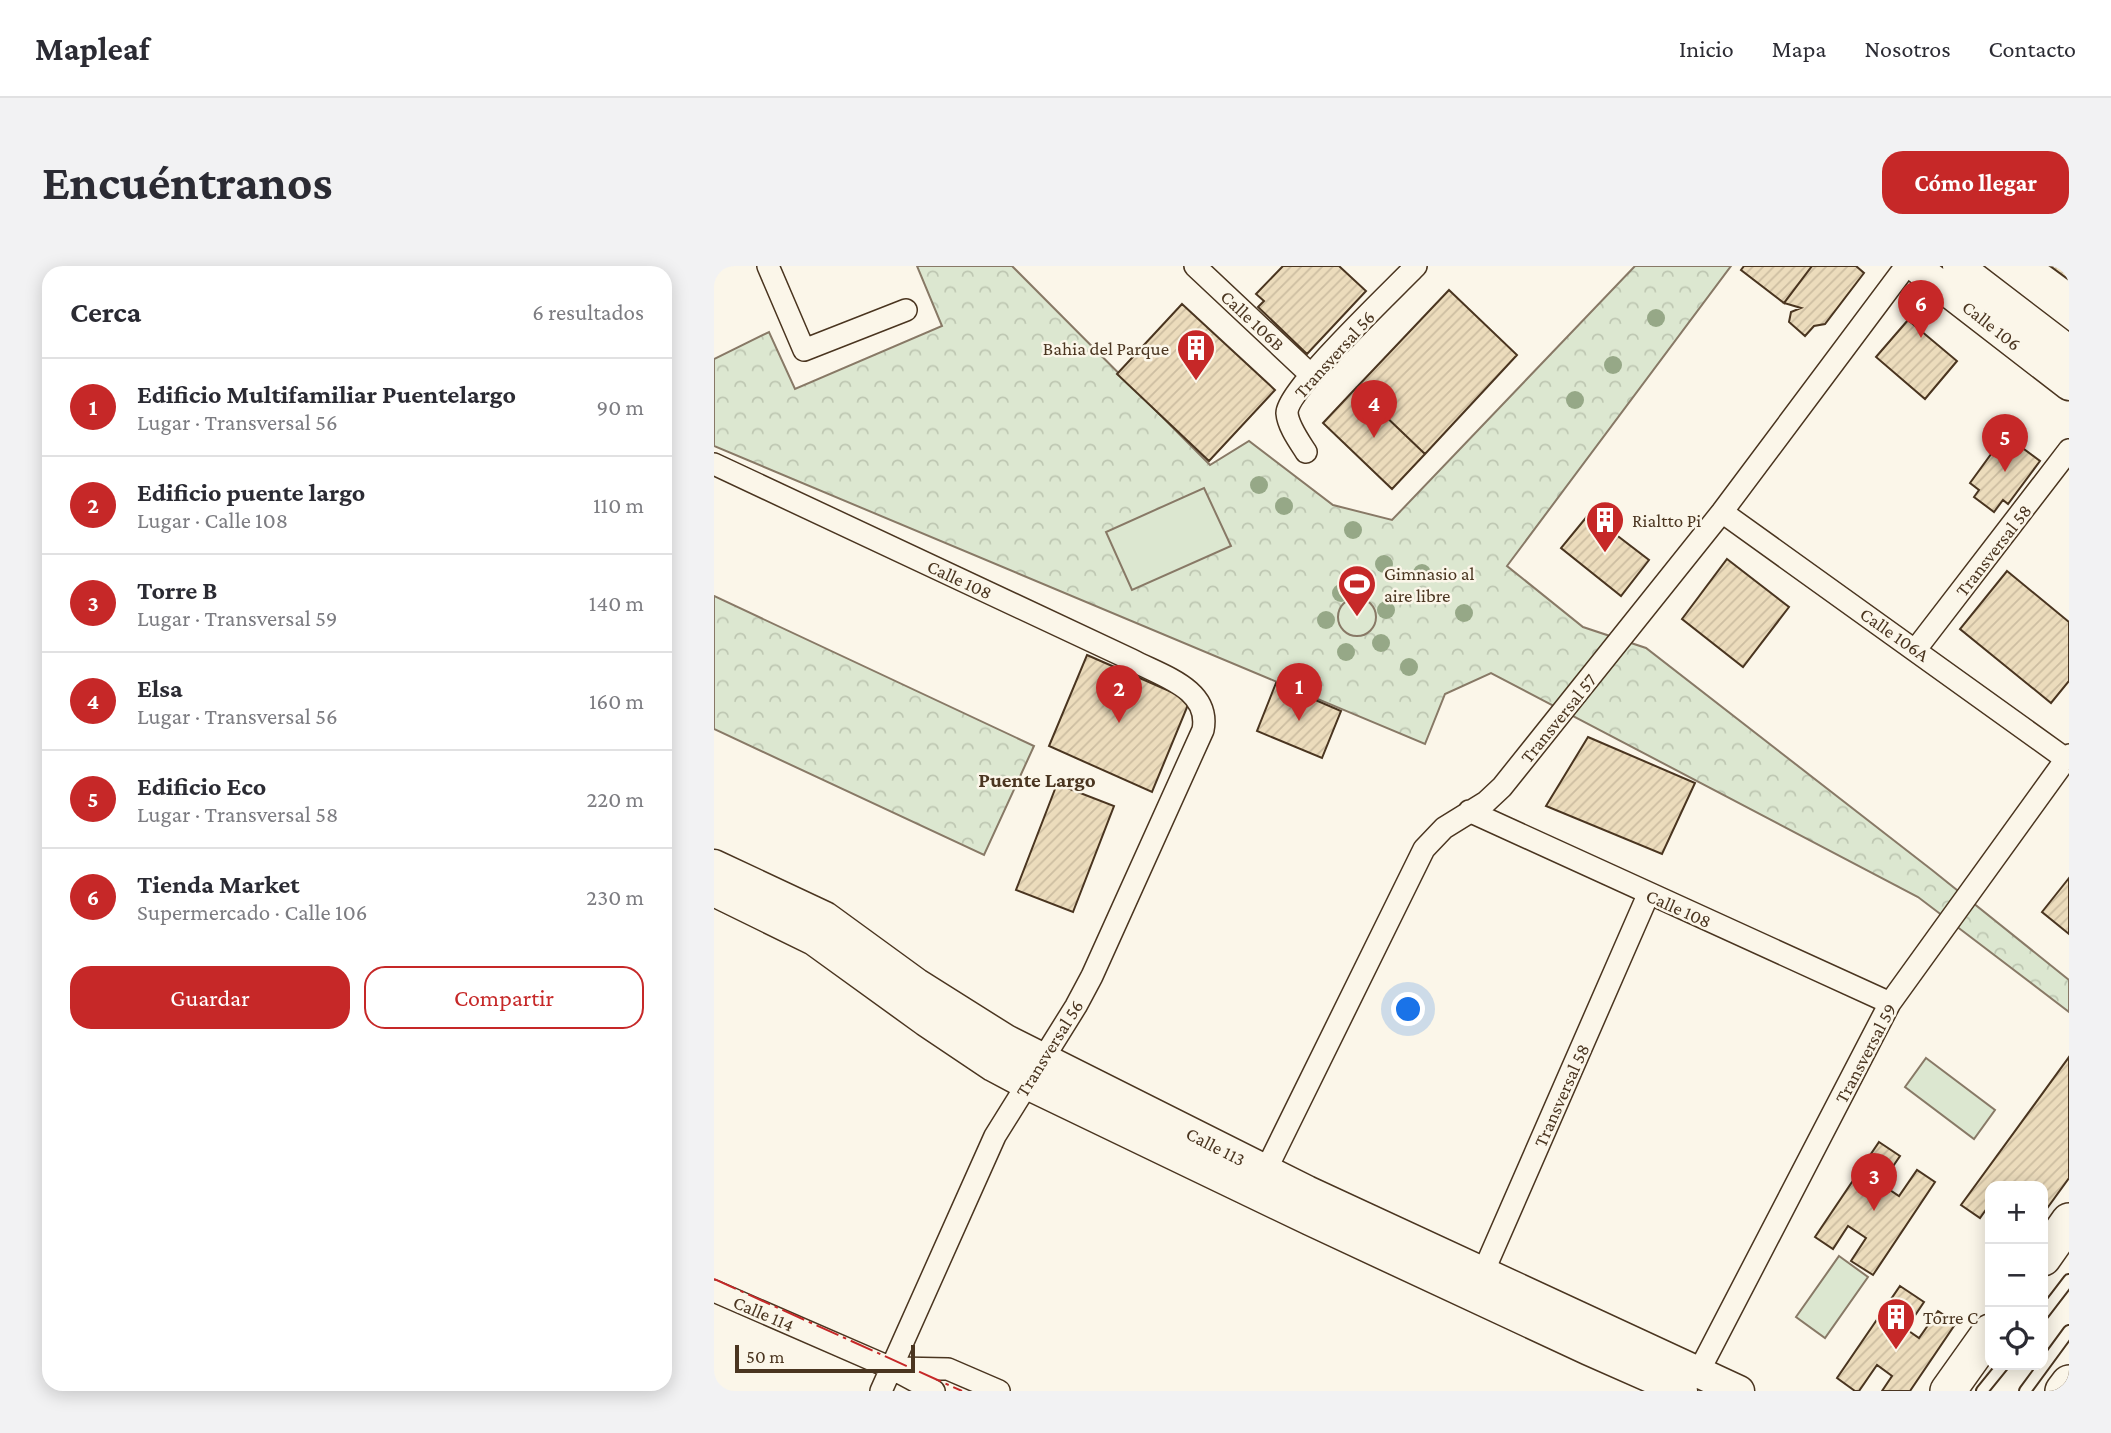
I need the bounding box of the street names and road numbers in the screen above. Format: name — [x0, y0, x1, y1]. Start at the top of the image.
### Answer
street label: Calle 106B — [1217, 286, 1289, 355]
street label: Calle 106 — [1958, 296, 2025, 355]
street label: Transversal 56 — [1290, 306, 1379, 402]
street label: Transversal 58 — [1951, 500, 2036, 600]
street label: Calle 108 — [924, 555, 996, 604]
street label: Calle 106A — [1856, 603, 1933, 666]
street label: Transversal 57 — [1516, 669, 1601, 767]
street label: Calle 108 — [1643, 885, 1715, 932]
street label: Transversal 56 — [1011, 996, 1087, 1101]
street label: Transversal 59 — [1830, 1000, 1900, 1107]
street label: Transversal 58 — [1529, 1040, 1594, 1150]
street label: Calle 113 — [1183, 1123, 1249, 1170]
street label: Calle 114 — [730, 1291, 797, 1336]

